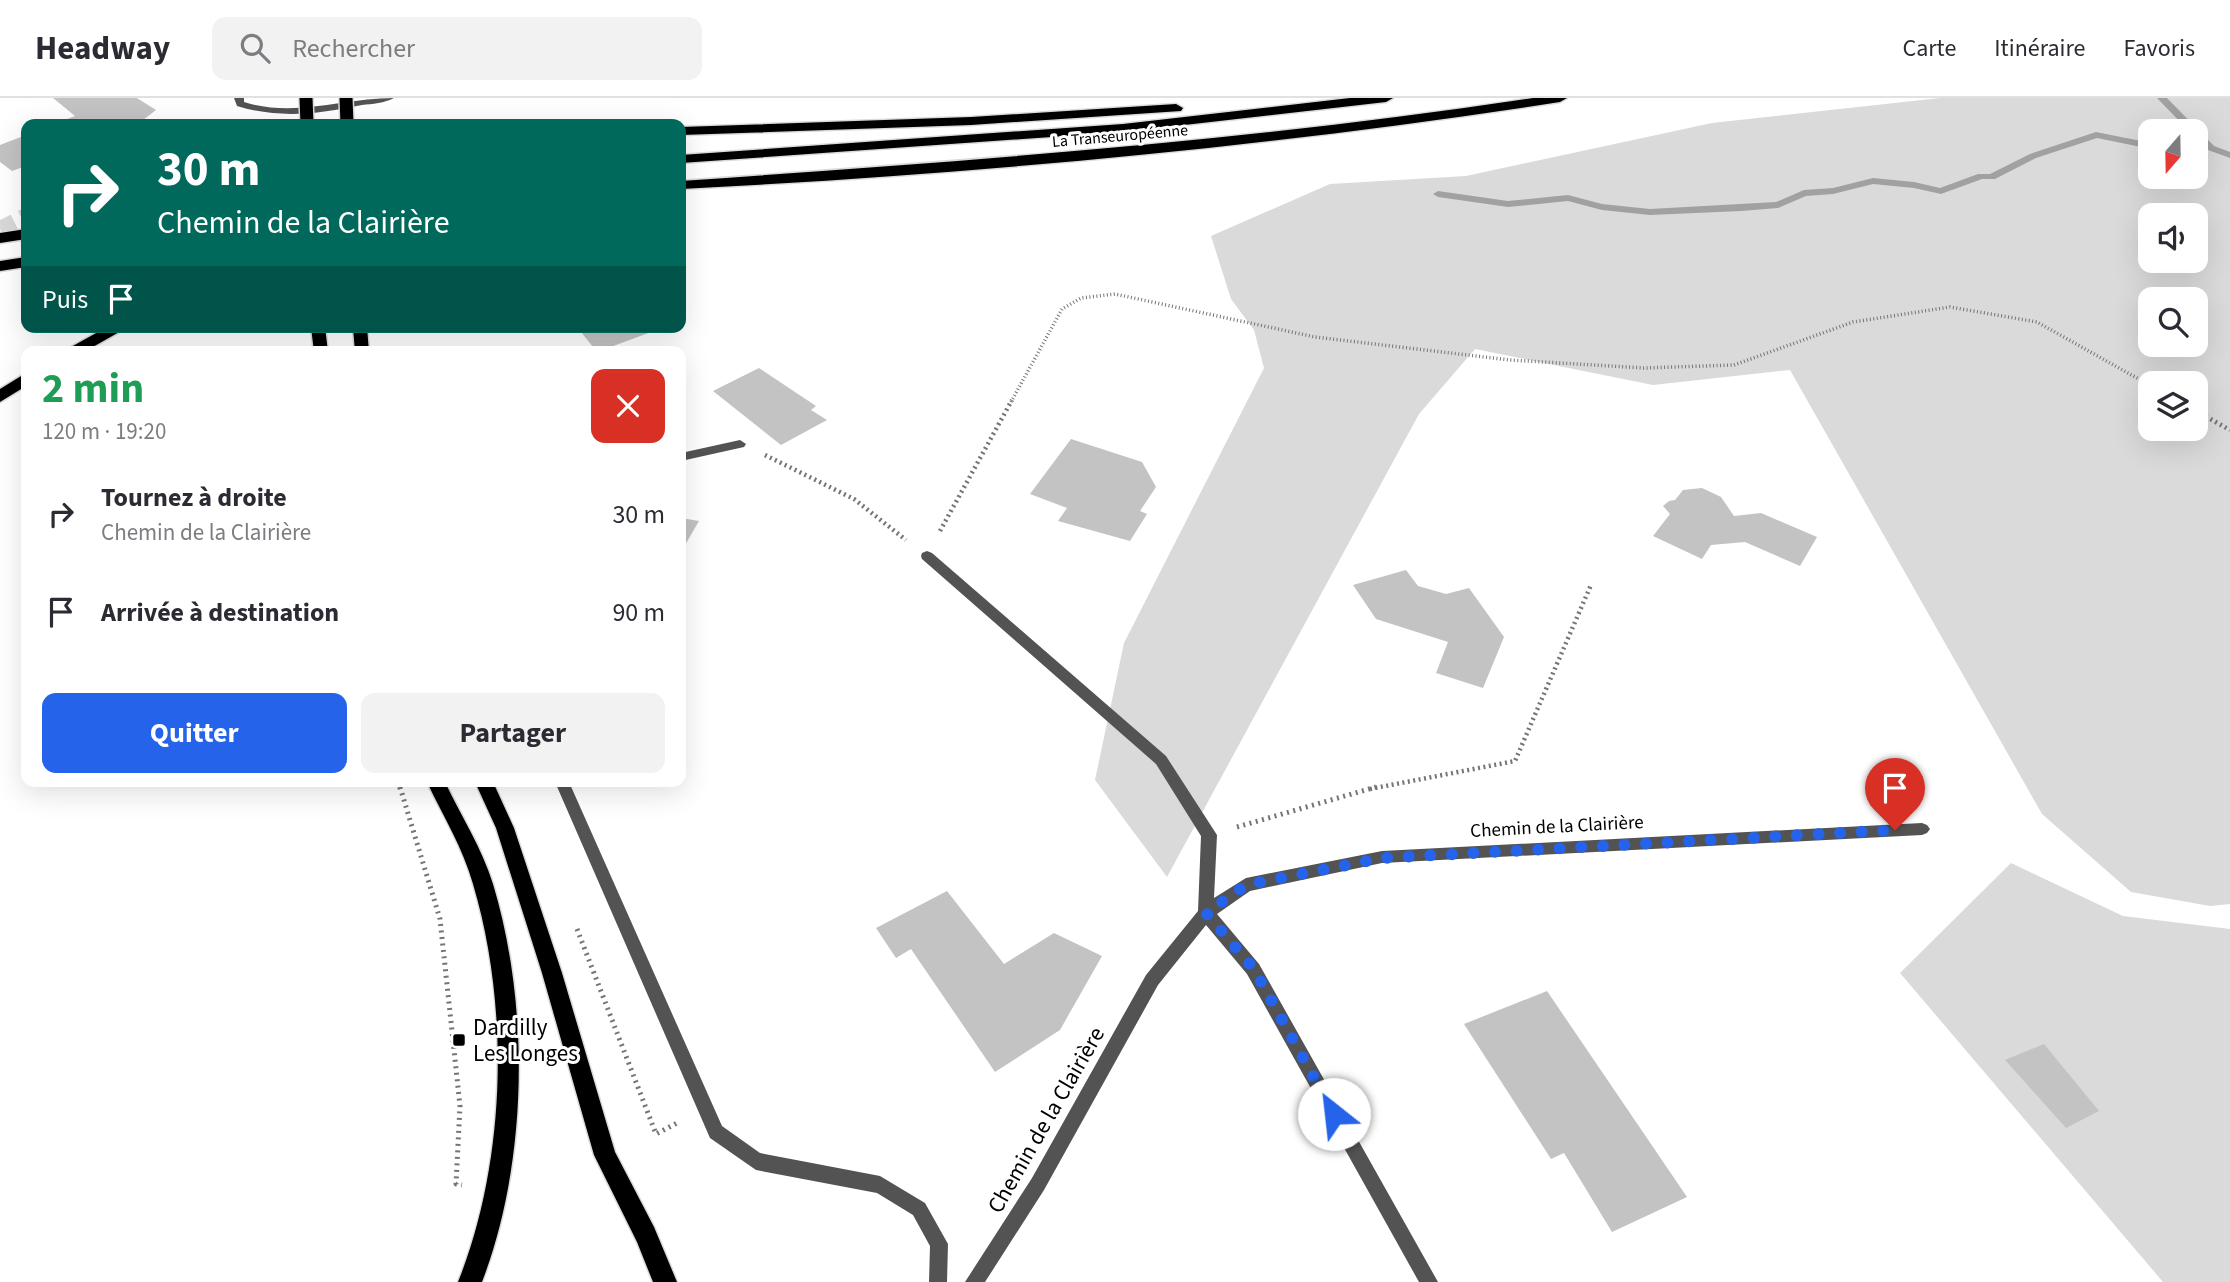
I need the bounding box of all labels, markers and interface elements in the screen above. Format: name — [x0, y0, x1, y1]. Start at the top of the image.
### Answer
search box — [212, 17, 702, 80]
text: Headway — [35, 25, 170, 72]
icon: search — [236, 29, 274, 67]
text: Rechercher — [292, 30, 415, 67]
text: Carte — [1902, 31, 1956, 66]
text: Itinéraire — [1994, 31, 2085, 66]
text: Favoris — [2123, 31, 2195, 66]
street label: La Transeuropéenne — [1051, 119, 1189, 153]
north arrow — [2138, 119, 2208, 189]
map controls — [2138, 119, 2208, 441]
text: 30 m — [157, 135, 261, 205]
icon: right — [42, 147, 133, 238]
text: Chemin de la Clairière — [157, 200, 450, 246]
button: sound — [2138, 203, 2208, 273]
icon: arrive — [102, 280, 140, 318]
text: Puis — [42, 281, 88, 318]
button: search — [2138, 287, 2208, 357]
text: 2 min — [42, 359, 144, 419]
button: close — [591, 369, 665, 443]
button: layers — [2138, 371, 2208, 441]
text: 120 m · 19:20 — [42, 415, 166, 448]
text: Tournez à droite — [101, 479, 287, 516]
icon: right — [42, 495, 80, 533]
text: 30 m — [612, 496, 665, 533]
text: Chemin de la Clairière — [101, 516, 311, 549]
icon: arrive — [42, 593, 80, 631]
text: Arrivée à destination — [101, 594, 339, 631]
text: 90 m — [612, 594, 665, 631]
button: Quitter — [42, 693, 347, 773]
button: Partager — [361, 693, 665, 773]
pin — [1865, 758, 1925, 830]
icon: arrive — [1876, 769, 1914, 807]
street label: Chemin de la Clairière — [1470, 809, 1644, 845]
place label: Dardilly Les Longes — [473, 1011, 578, 1070]
street label: Chemin de la Clairière — [979, 1021, 1113, 1219]
marker: Dardilly Les Longes — [451, 1032, 467, 1048]
position arrow — [1297, 1077, 1371, 1151]

